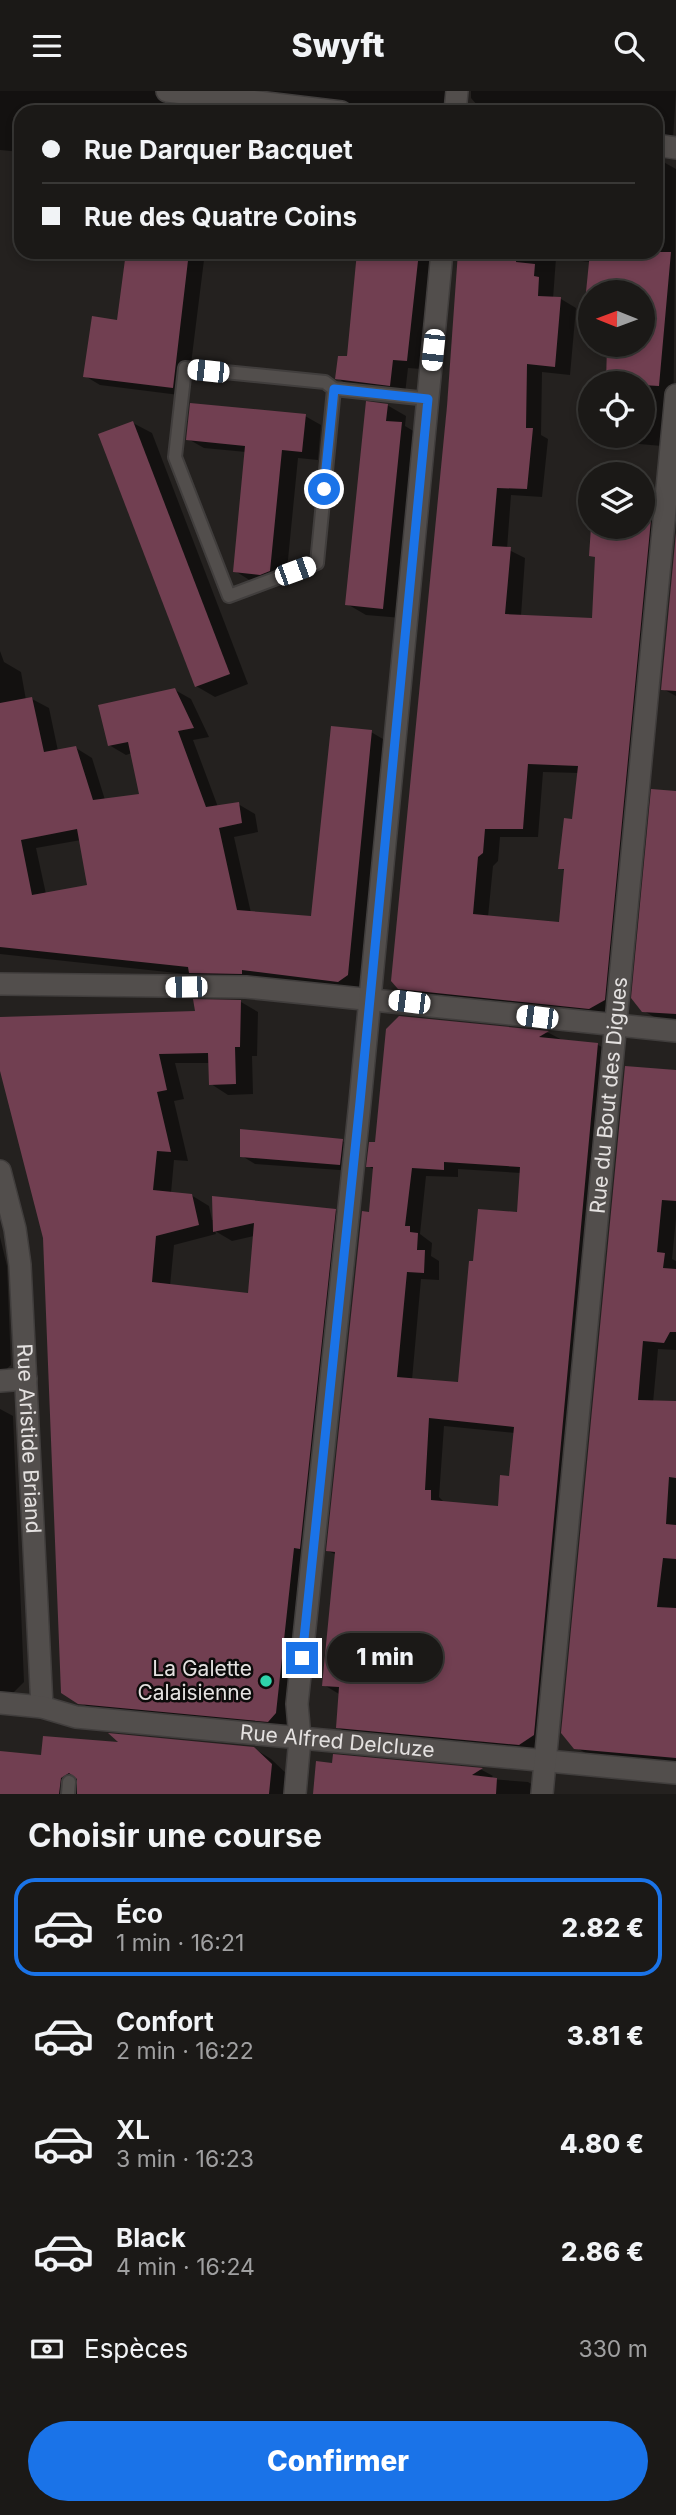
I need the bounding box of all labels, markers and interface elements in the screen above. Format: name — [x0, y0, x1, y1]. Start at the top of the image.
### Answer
text: Swyft — [292, 26, 384, 65]
icon: menu — [28, 27, 66, 65]
icon: search — [610, 27, 648, 65]
text: Rue Darquer Bacquet — [84, 134, 353, 165]
text: Rue des Quatre Coins — [84, 201, 357, 232]
north arrow — [578, 280, 654, 357]
map controls — [578, 280, 655, 539]
car — [421, 328, 446, 372]
car — [187, 358, 230, 384]
button: locate — [578, 371, 655, 448]
button: layers — [578, 462, 655, 539]
route start — [308, 473, 340, 505]
car — [272, 554, 319, 588]
car — [165, 976, 208, 998]
street label: Rue du Bout des Digues — [585, 976, 632, 1215]
car — [387, 989, 432, 1015]
car — [515, 1004, 560, 1030]
street label: Rue Aristide Briand — [12, 1343, 46, 1534]
callout: 1 min — [326, 1633, 442, 1683]
route end — [286, 1642, 318, 1674]
text: 1 min — [356, 1643, 414, 1671]
place label: La Galette Calaisienne — [137, 1656, 252, 1705]
marker: La Galette Calaisienne — [258, 1673, 274, 1689]
street label: Rue Alfred Delcluze — [239, 1719, 436, 1762]
text: Choisir une course — [28, 1816, 322, 1855]
icon: car — [32, 1896, 95, 1959]
text: Éco — [116, 1898, 163, 1929]
text: 2.82 € — [562, 1912, 644, 1943]
text: 1 min · 16:21 — [116, 1929, 244, 1957]
icon: car — [32, 2004, 95, 2067]
text: Confort — [116, 2006, 214, 2037]
text: 3.81 € — [567, 2020, 644, 2051]
text: 2 min · 16:22 — [116, 2037, 254, 2065]
icon: car — [32, 2112, 95, 2175]
text: XL — [116, 2114, 150, 2145]
text: 4.80 € — [560, 2128, 644, 2159]
text: 3 min · 16:23 — [116, 2145, 254, 2173]
icon: car — [32, 2220, 95, 2283]
text: Black — [116, 2222, 186, 2253]
text: 2.86 € — [561, 2236, 644, 2267]
text: 4 min · 16:24 — [116, 2253, 255, 2281]
icon: cash — [28, 2330, 66, 2368]
text: Espèces — [84, 2333, 188, 2364]
text: 330 m — [578, 2335, 648, 2363]
button: Confirmer — [28, 2421, 648, 2501]

